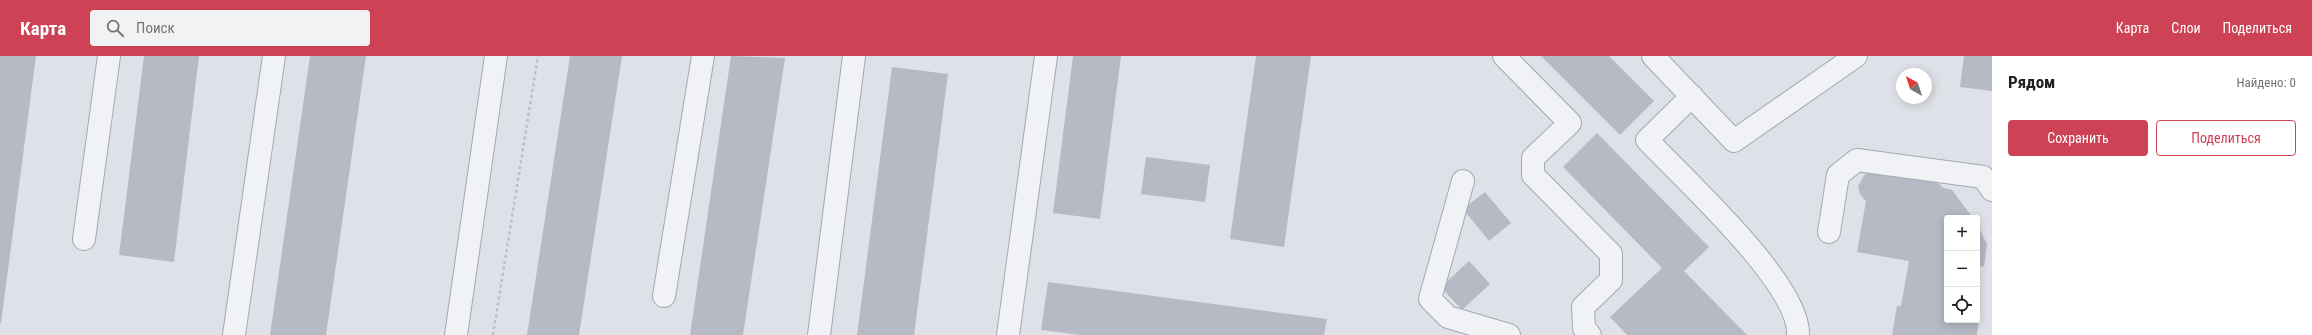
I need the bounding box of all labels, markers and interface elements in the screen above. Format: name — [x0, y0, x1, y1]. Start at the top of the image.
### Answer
search box — [90, 10, 370, 46]
text: Карта — [20, 17, 66, 40]
icon: search — [104, 17, 126, 39]
text: Поиск — [136, 19, 175, 37]
text: Карта — [2116, 20, 2149, 36]
text: Слои — [2171, 20, 2201, 36]
text: Поделиться — [2223, 20, 2292, 36]
north arrow — [1896, 68, 1932, 104]
text: Рядом — [2008, 72, 2055, 92]
text: Найдено: 0 — [2236, 75, 2296, 90]
button: Сохранить — [2008, 120, 2148, 156]
button: Поделиться — [2156, 120, 2296, 156]
map controls — [1944, 215, 1980, 323]
button: + — [1944, 215, 1980, 251]
button: − — [1944, 251, 1980, 287]
button: locate — [1944, 287, 1980, 323]

